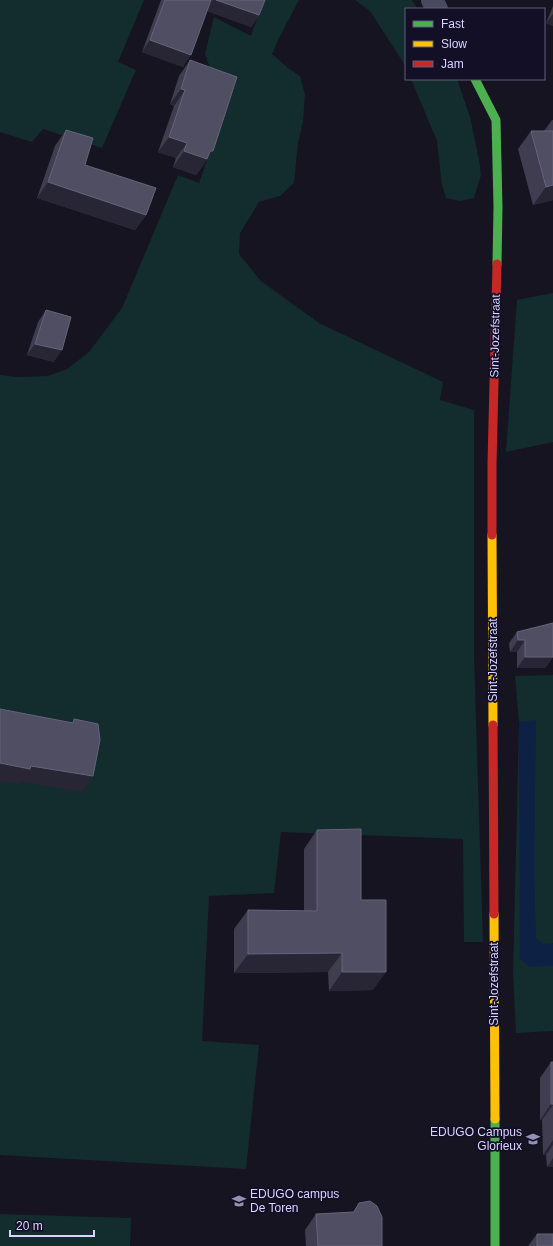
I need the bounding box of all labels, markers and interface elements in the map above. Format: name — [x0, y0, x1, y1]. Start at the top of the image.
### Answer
legend — [405, 8, 545, 80]
text: Fast — [441, 17, 465, 31]
text: Slow — [441, 37, 467, 51]
text: Jam — [441, 57, 464, 71]
street label: Sint-Jozefstraat — [487, 294, 503, 378]
street label: Sint-Jozefstraat — [486, 618, 500, 702]
street label: Sint-Jozefstraat — [487, 942, 501, 1026]
place label: EDUGO Campus Glorieux — [430, 1125, 522, 1153]
school or university icon: EDUGO Campus Glorieux — [525, 1131, 541, 1147]
place label: EDUGO campus De Toren — [250, 1187, 339, 1215]
school or university icon: EDUGO campus De Toren — [231, 1193, 247, 1209]
scale bar — [10, 1212, 94, 1238]
text: 20 m — [16, 1219, 43, 1233]

